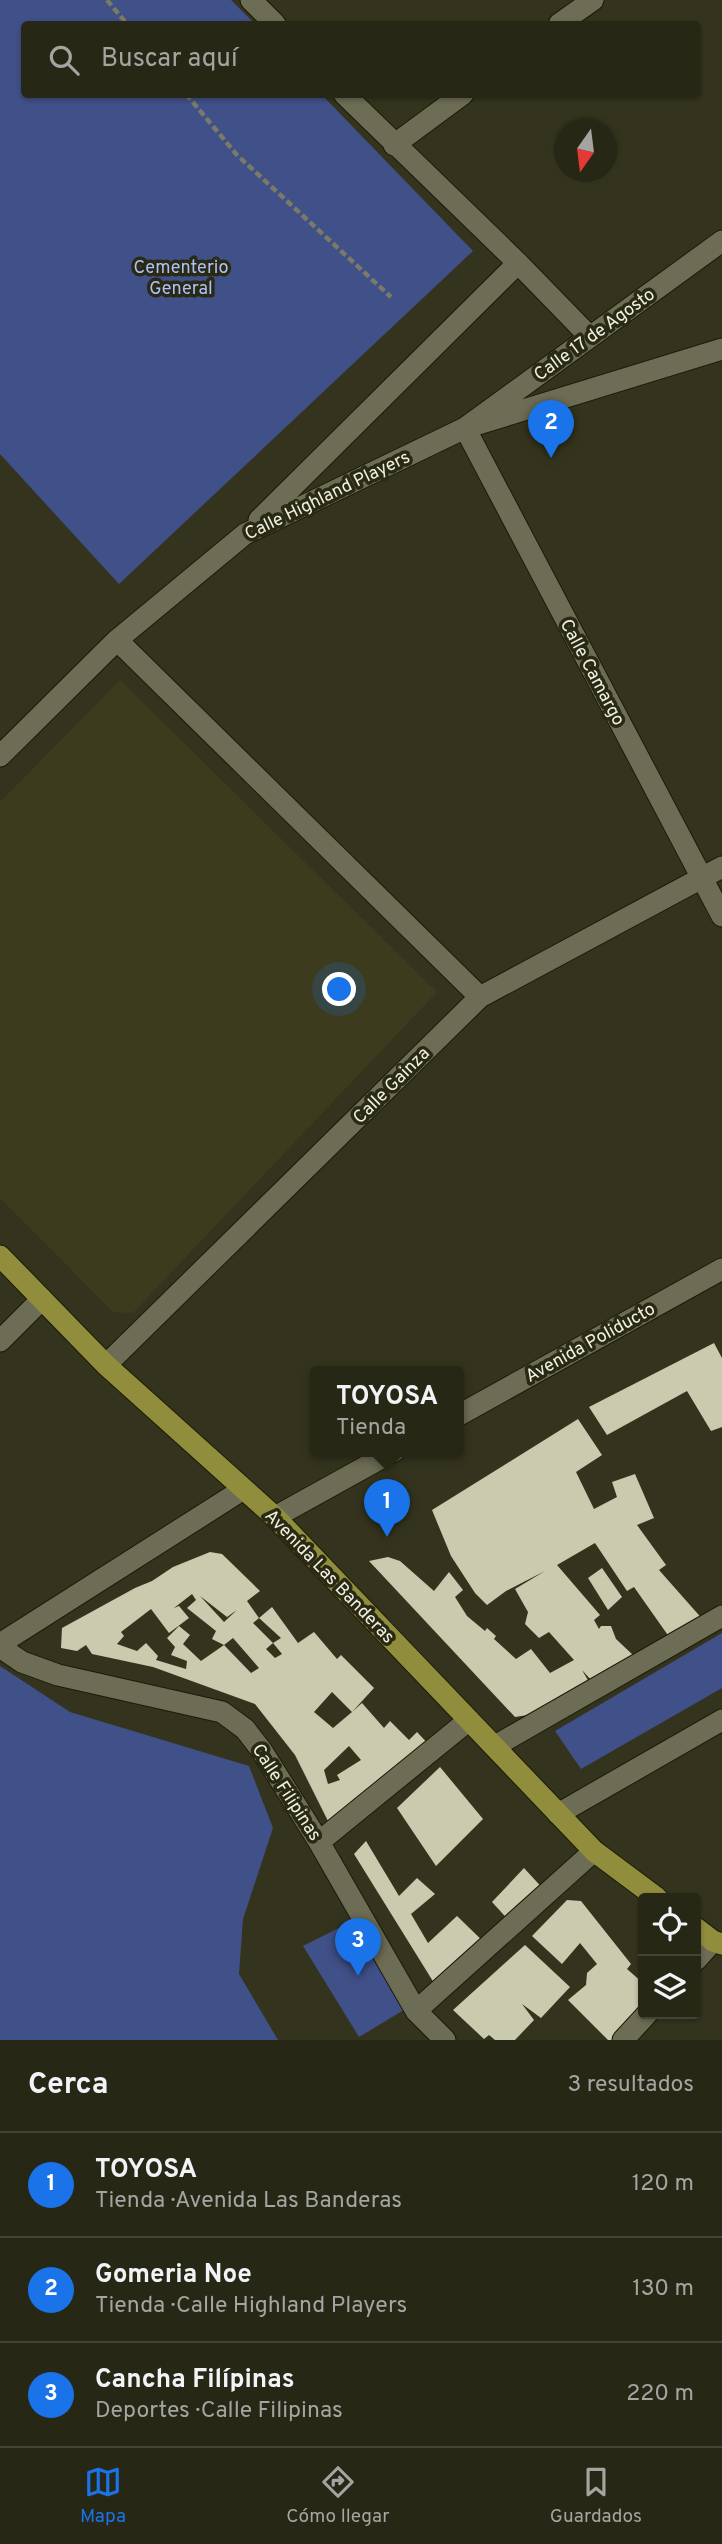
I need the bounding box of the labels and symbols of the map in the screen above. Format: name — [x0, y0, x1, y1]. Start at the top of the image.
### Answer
north arrow — [554, 119, 617, 182]
park label: Cementerio General — [134, 257, 228, 301]
street label: Calle 17 de Agosto — [530, 284, 660, 387]
pin: 2 — [528, 400, 574, 458]
street label: Calle Highland Players — [241, 446, 414, 546]
street label: Calle Camargo — [554, 615, 629, 730]
your location — [322, 972, 356, 1006]
street label: Calle Gainza — [349, 1043, 435, 1129]
street label: Avenida Poliducto — [522, 1298, 660, 1389]
pin: 1 — [364, 1479, 410, 1537]
street label: Avenida Las Banderas — [259, 1505, 399, 1649]
street label: Calle Filipinas — [246, 1740, 326, 1846]
pin: 3 — [335, 1918, 381, 1976]

